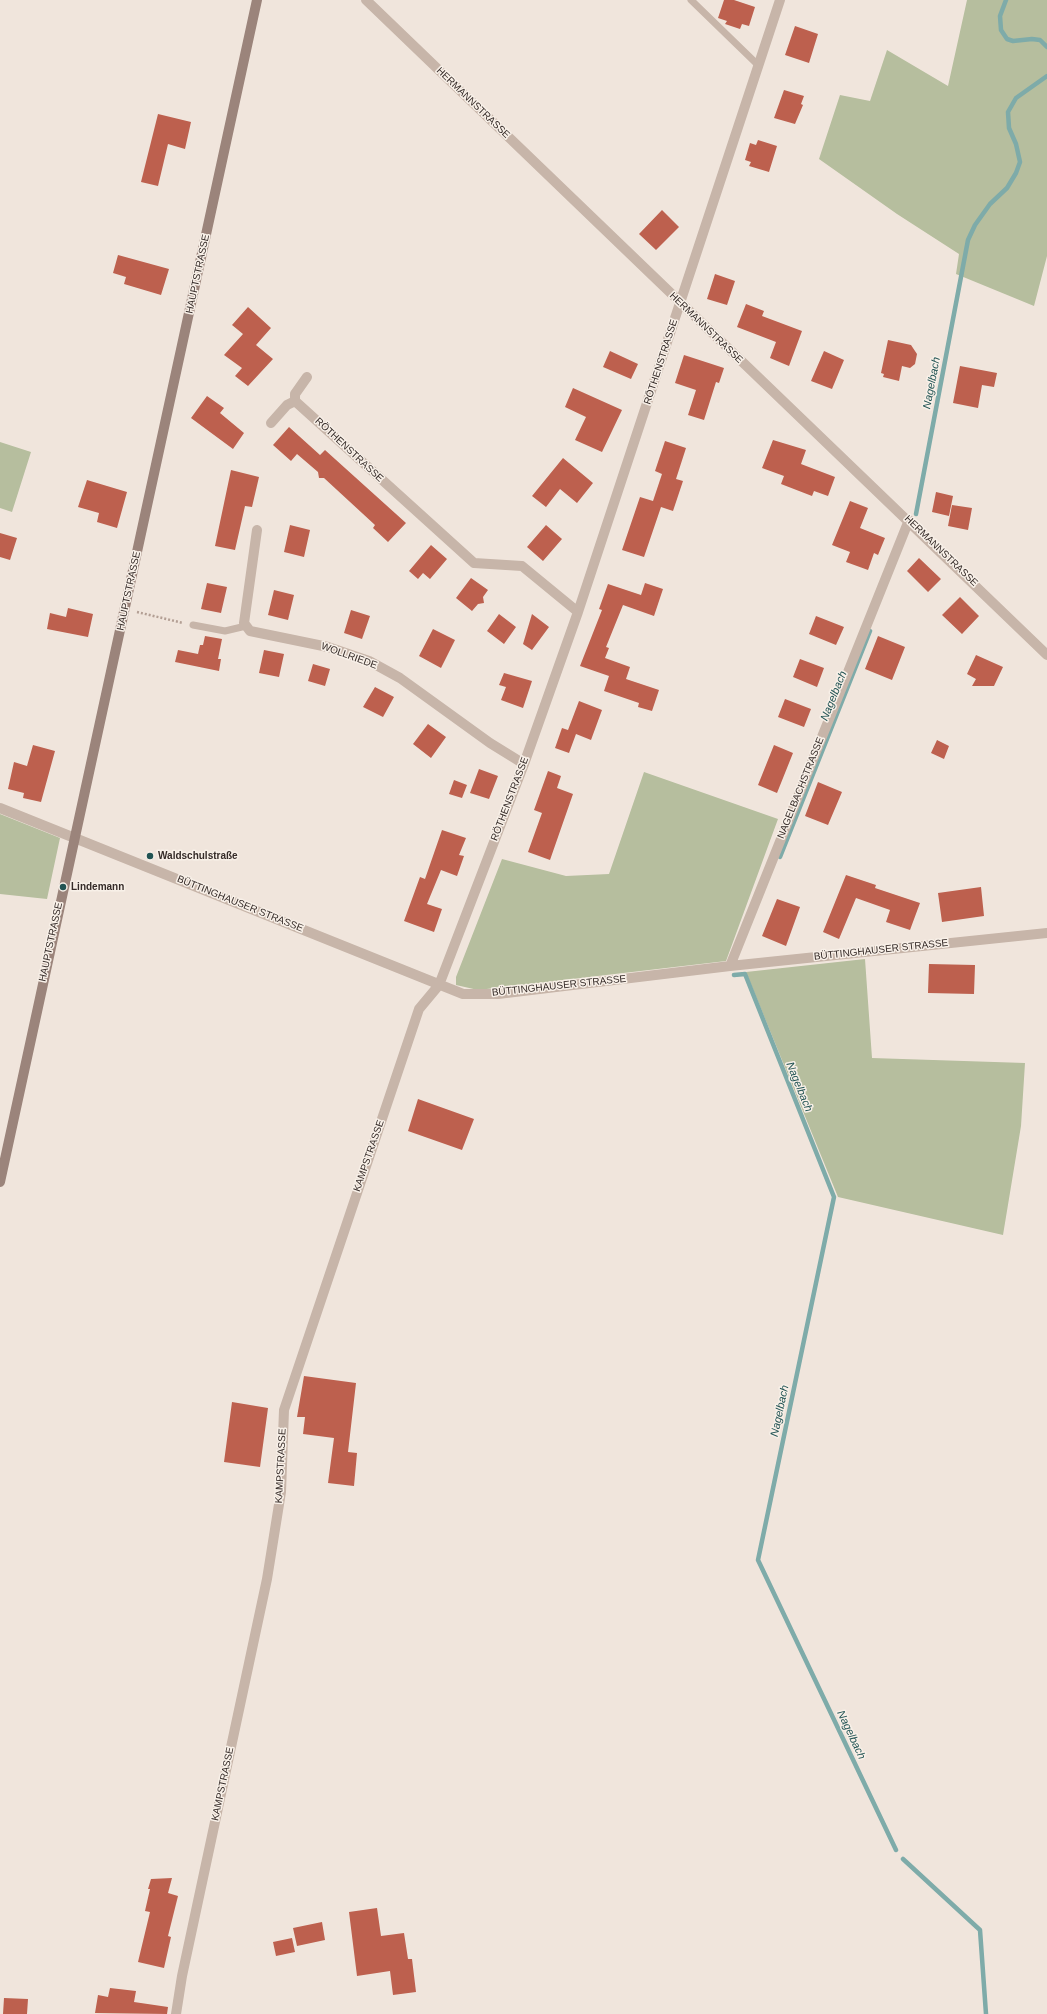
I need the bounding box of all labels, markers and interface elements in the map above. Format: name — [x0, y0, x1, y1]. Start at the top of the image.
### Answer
street label: HERMANNSTRASSE — [434, 65, 512, 141]
street label: HAUPTSTRASSE — [184, 233, 212, 315]
street label: HERMANNSTRASSE — [667, 290, 745, 366]
street label: RÖTHENSTRASSE — [642, 318, 680, 406]
water label: Nagelbach — [921, 356, 943, 410]
street label: RÖTHENSTRASSE — [312, 415, 386, 485]
street label: HERMANNSTRASSE — [902, 513, 980, 589]
street label: HAUPTSTRASSE — [115, 550, 143, 632]
street label: WOLLRIEDE — [319, 640, 379, 672]
water label: Nagelbach — [818, 669, 850, 723]
street label: NAGELBACHSTRASSE — [775, 736, 827, 840]
street label: RÖTHENSTRASSE — [488, 755, 532, 843]
place label: Waldschulstraße — [158, 850, 238, 862]
marker: Waldschulstraße — [145, 851, 155, 861]
street label: BÜTTINGHAUSER STRASSE — [175, 873, 305, 935]
place label: Lindemann — [71, 881, 124, 893]
marker: Lindemann — [58, 882, 68, 892]
street label: HAUPTSTRASSE — [37, 901, 65, 983]
street label: BÜTTINGHAUSER STRASSE — [813, 937, 949, 963]
street label: BÜTTINGHAUSER STRASSE — [491, 973, 627, 999]
water label: Nagelbach — [783, 1060, 815, 1114]
street label: KAMPSTRASSE — [351, 1119, 387, 1193]
water label: Nagelbach — [768, 1384, 792, 1438]
street label: KAMPSTRASSE — [273, 1428, 289, 1504]
water label: Nagelbach — [834, 1708, 868, 1762]
street label: KAMPSTRASSE — [209, 1746, 237, 1822]

